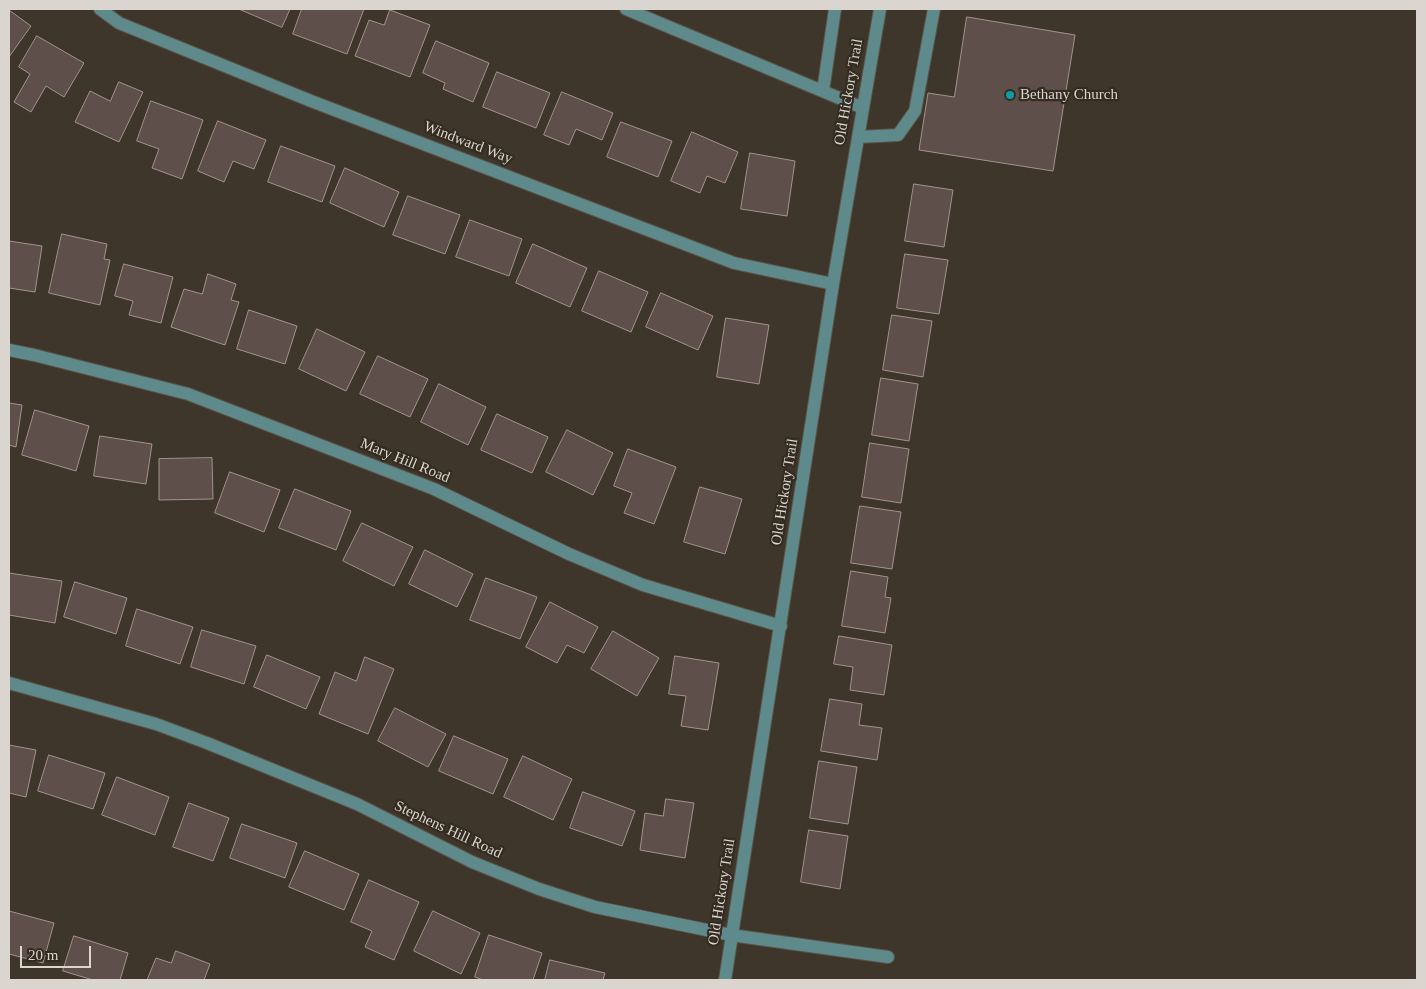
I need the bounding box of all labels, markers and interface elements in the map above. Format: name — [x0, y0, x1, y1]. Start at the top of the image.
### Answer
street label: Old Hickory Trail — [831, 37, 867, 147]
place label: Bethany Church — [1020, 86, 1118, 104]
marker: Bethany Church — [1004, 89, 1016, 101]
street label: Windward Way — [421, 118, 515, 168]
street label: Mary Hill Road — [358, 435, 452, 487]
street label: Old Hickory Trail — [768, 437, 802, 547]
street label: Stephens Hill Road — [391, 797, 505, 863]
street label: Old Hickory Trail — [705, 837, 739, 947]
scale bar — [22, 936, 94, 968]
text: 20 m — [28, 947, 58, 963]

